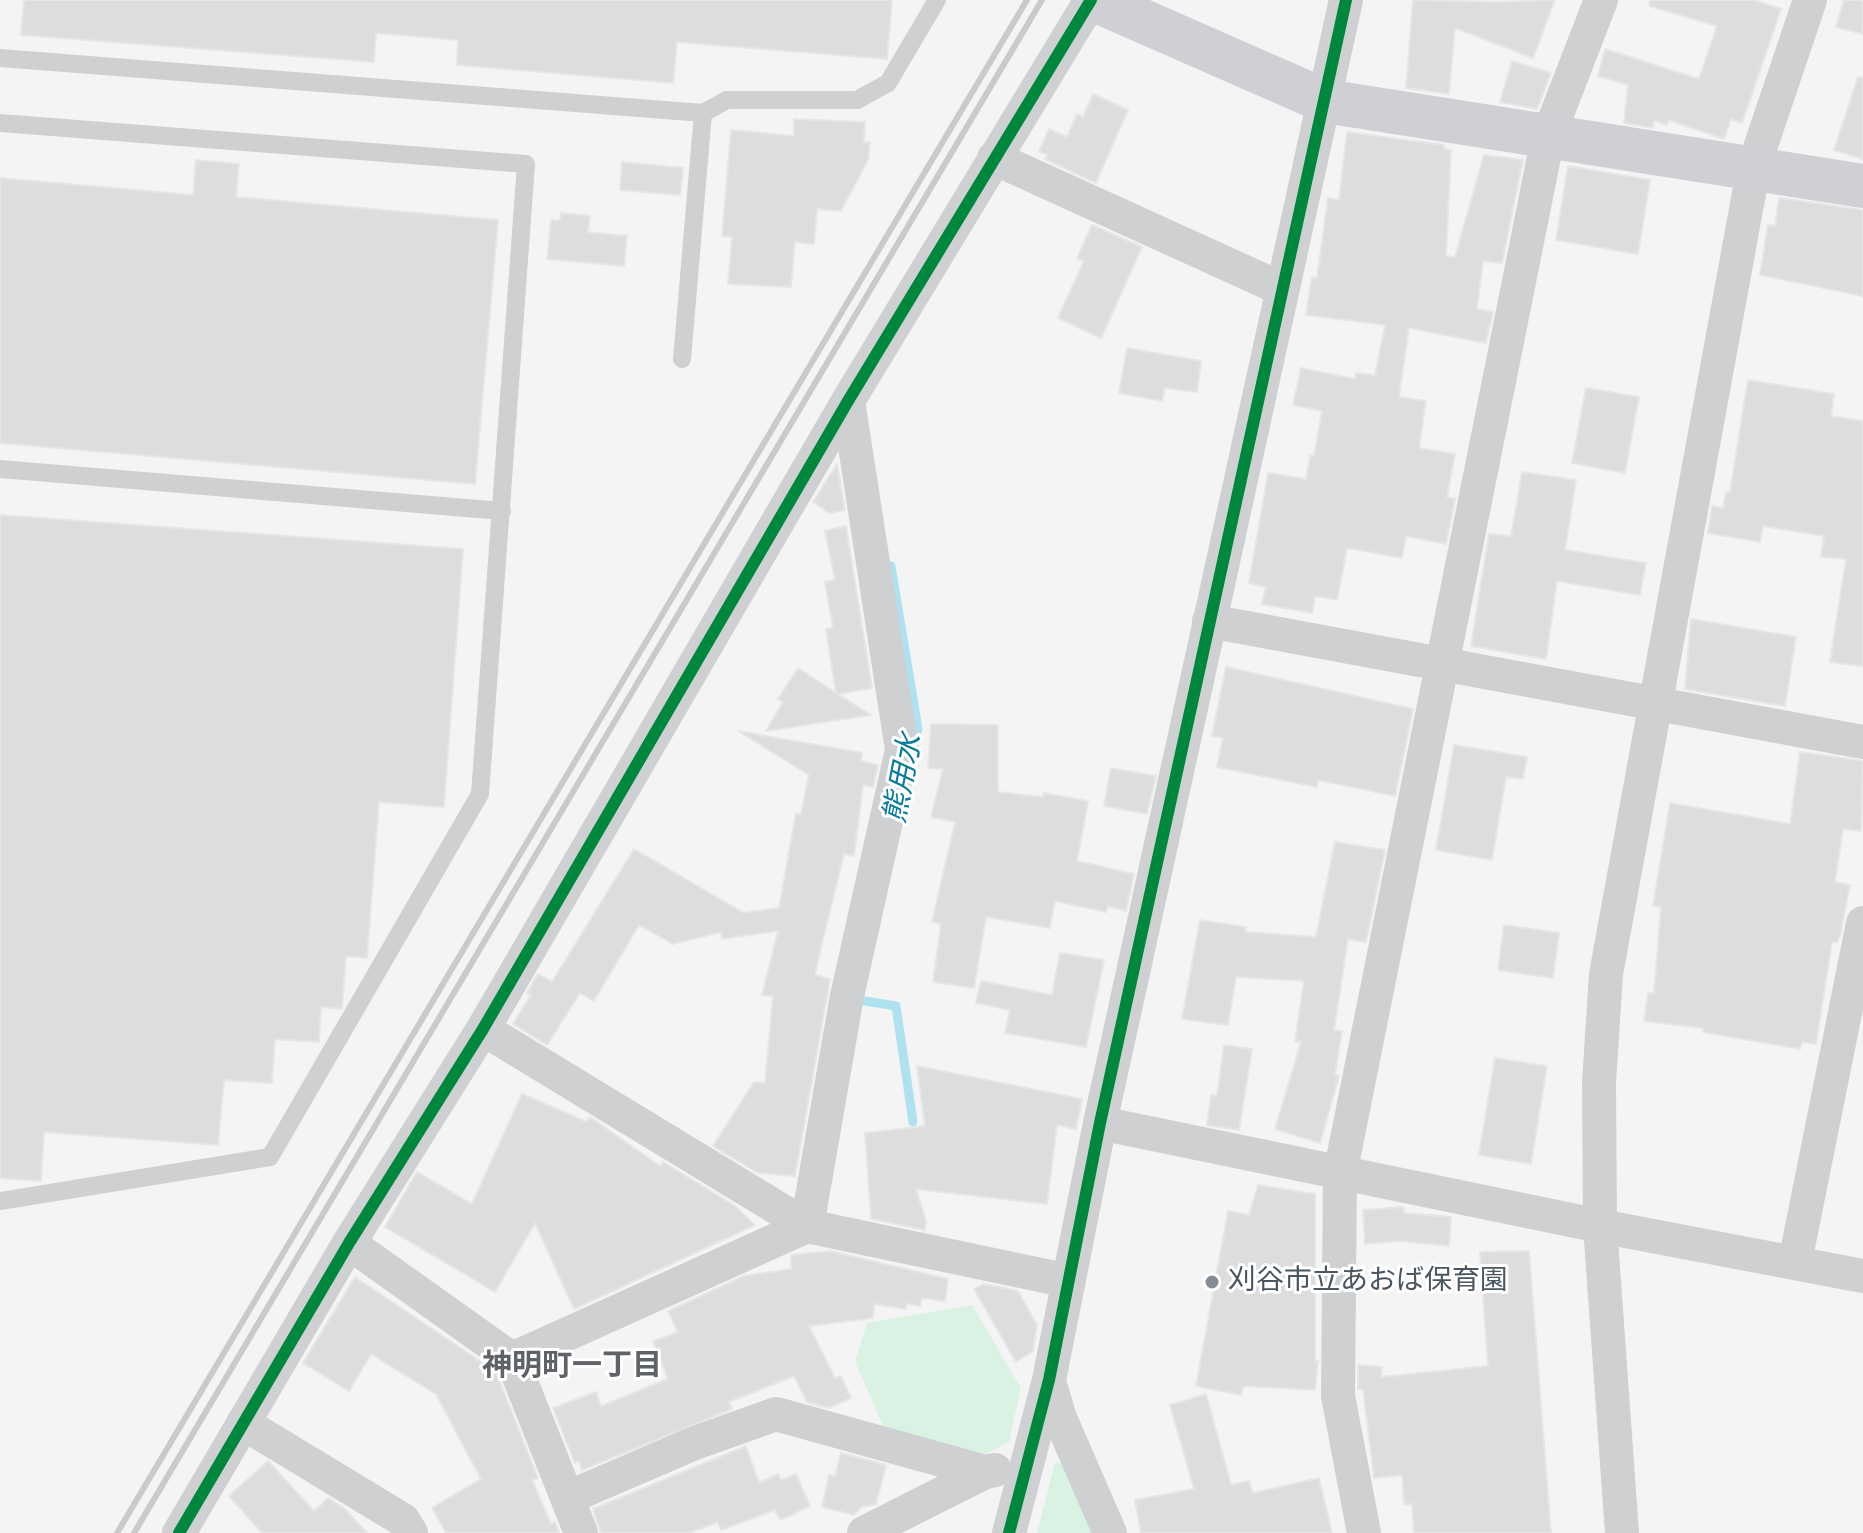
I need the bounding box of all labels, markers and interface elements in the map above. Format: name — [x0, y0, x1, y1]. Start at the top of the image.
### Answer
water label: 熊用水 — [879, 731, 931, 827]
place label: 刈谷市立あおば保育園 — [1228, 1265, 1508, 1299]
marker: 刈谷市立あおば保育園 — [1203, 1273, 1221, 1291]
district label: 神明町一丁目 — [482, 1350, 662, 1386]

